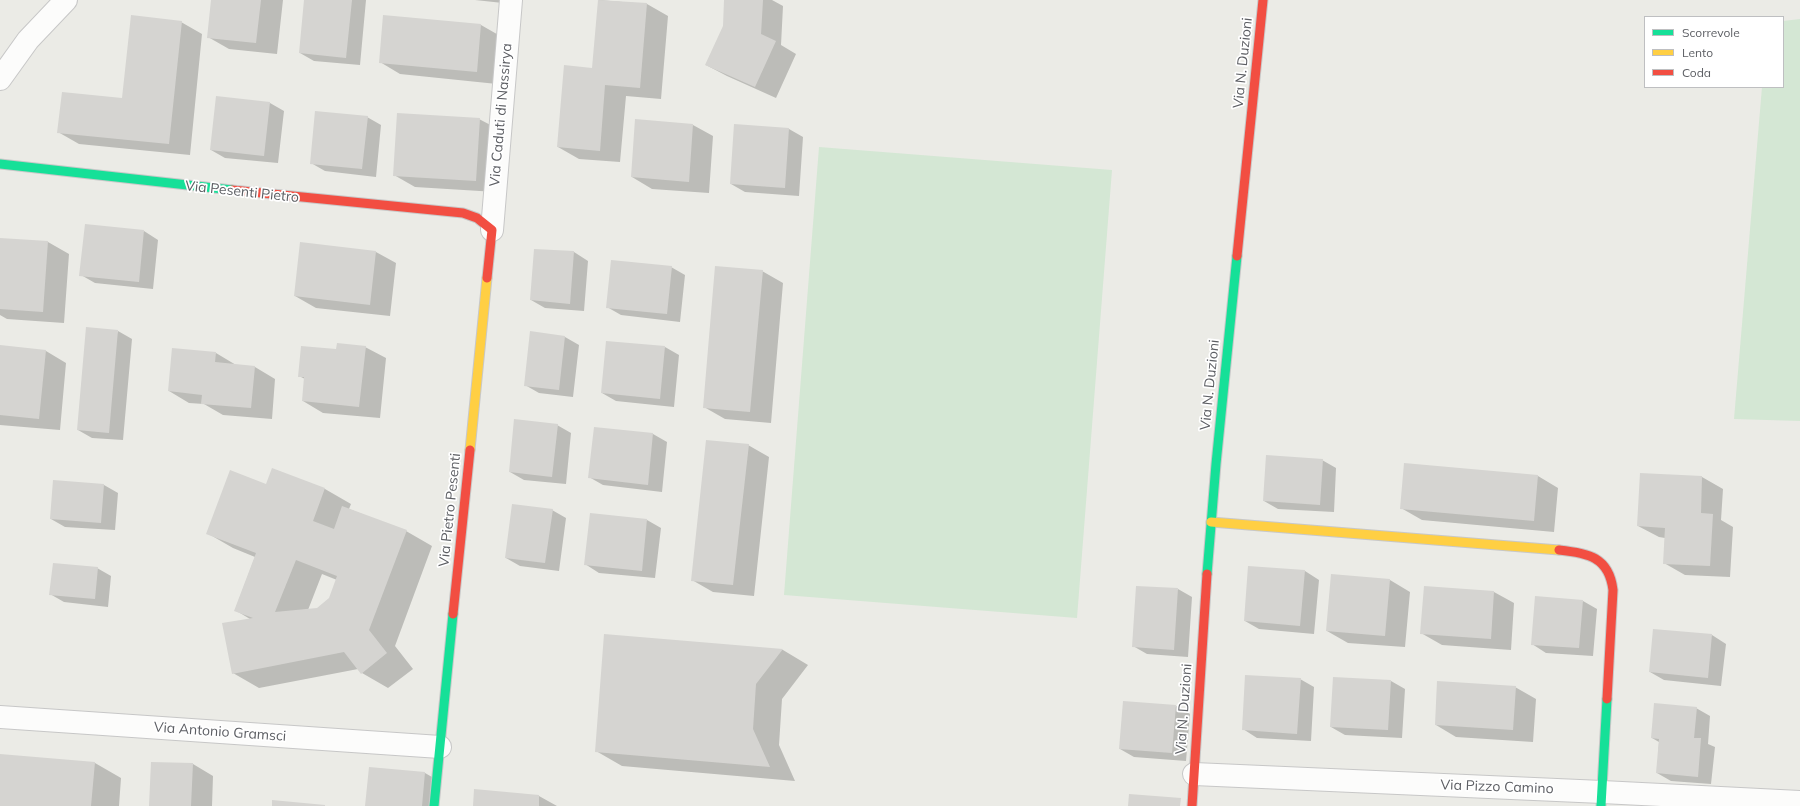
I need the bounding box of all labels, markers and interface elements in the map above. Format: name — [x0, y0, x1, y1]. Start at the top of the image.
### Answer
legend — [1644, 16, 1784, 88]
street label: Via N. Duzioni — [1230, 17, 1256, 109]
text: Scorrevole — [1682, 25, 1740, 40]
street label: Via Caduti di Nassirya — [486, 43, 516, 187]
text: Lento — [1682, 45, 1713, 60]
text: Coda — [1682, 65, 1711, 80]
street label: Via Pesenti Pietro — [184, 178, 300, 206]
street label: Via N. Duzioni — [1197, 339, 1223, 431]
street label: Via Pietro Pesenti — [436, 452, 464, 568]
street label: Via N. Duzioni — [1172, 663, 1196, 755]
street label: Via Antonio Gramsci — [153, 719, 287, 745]
street label: Via Pizzo Camino — [1440, 777, 1554, 797]

